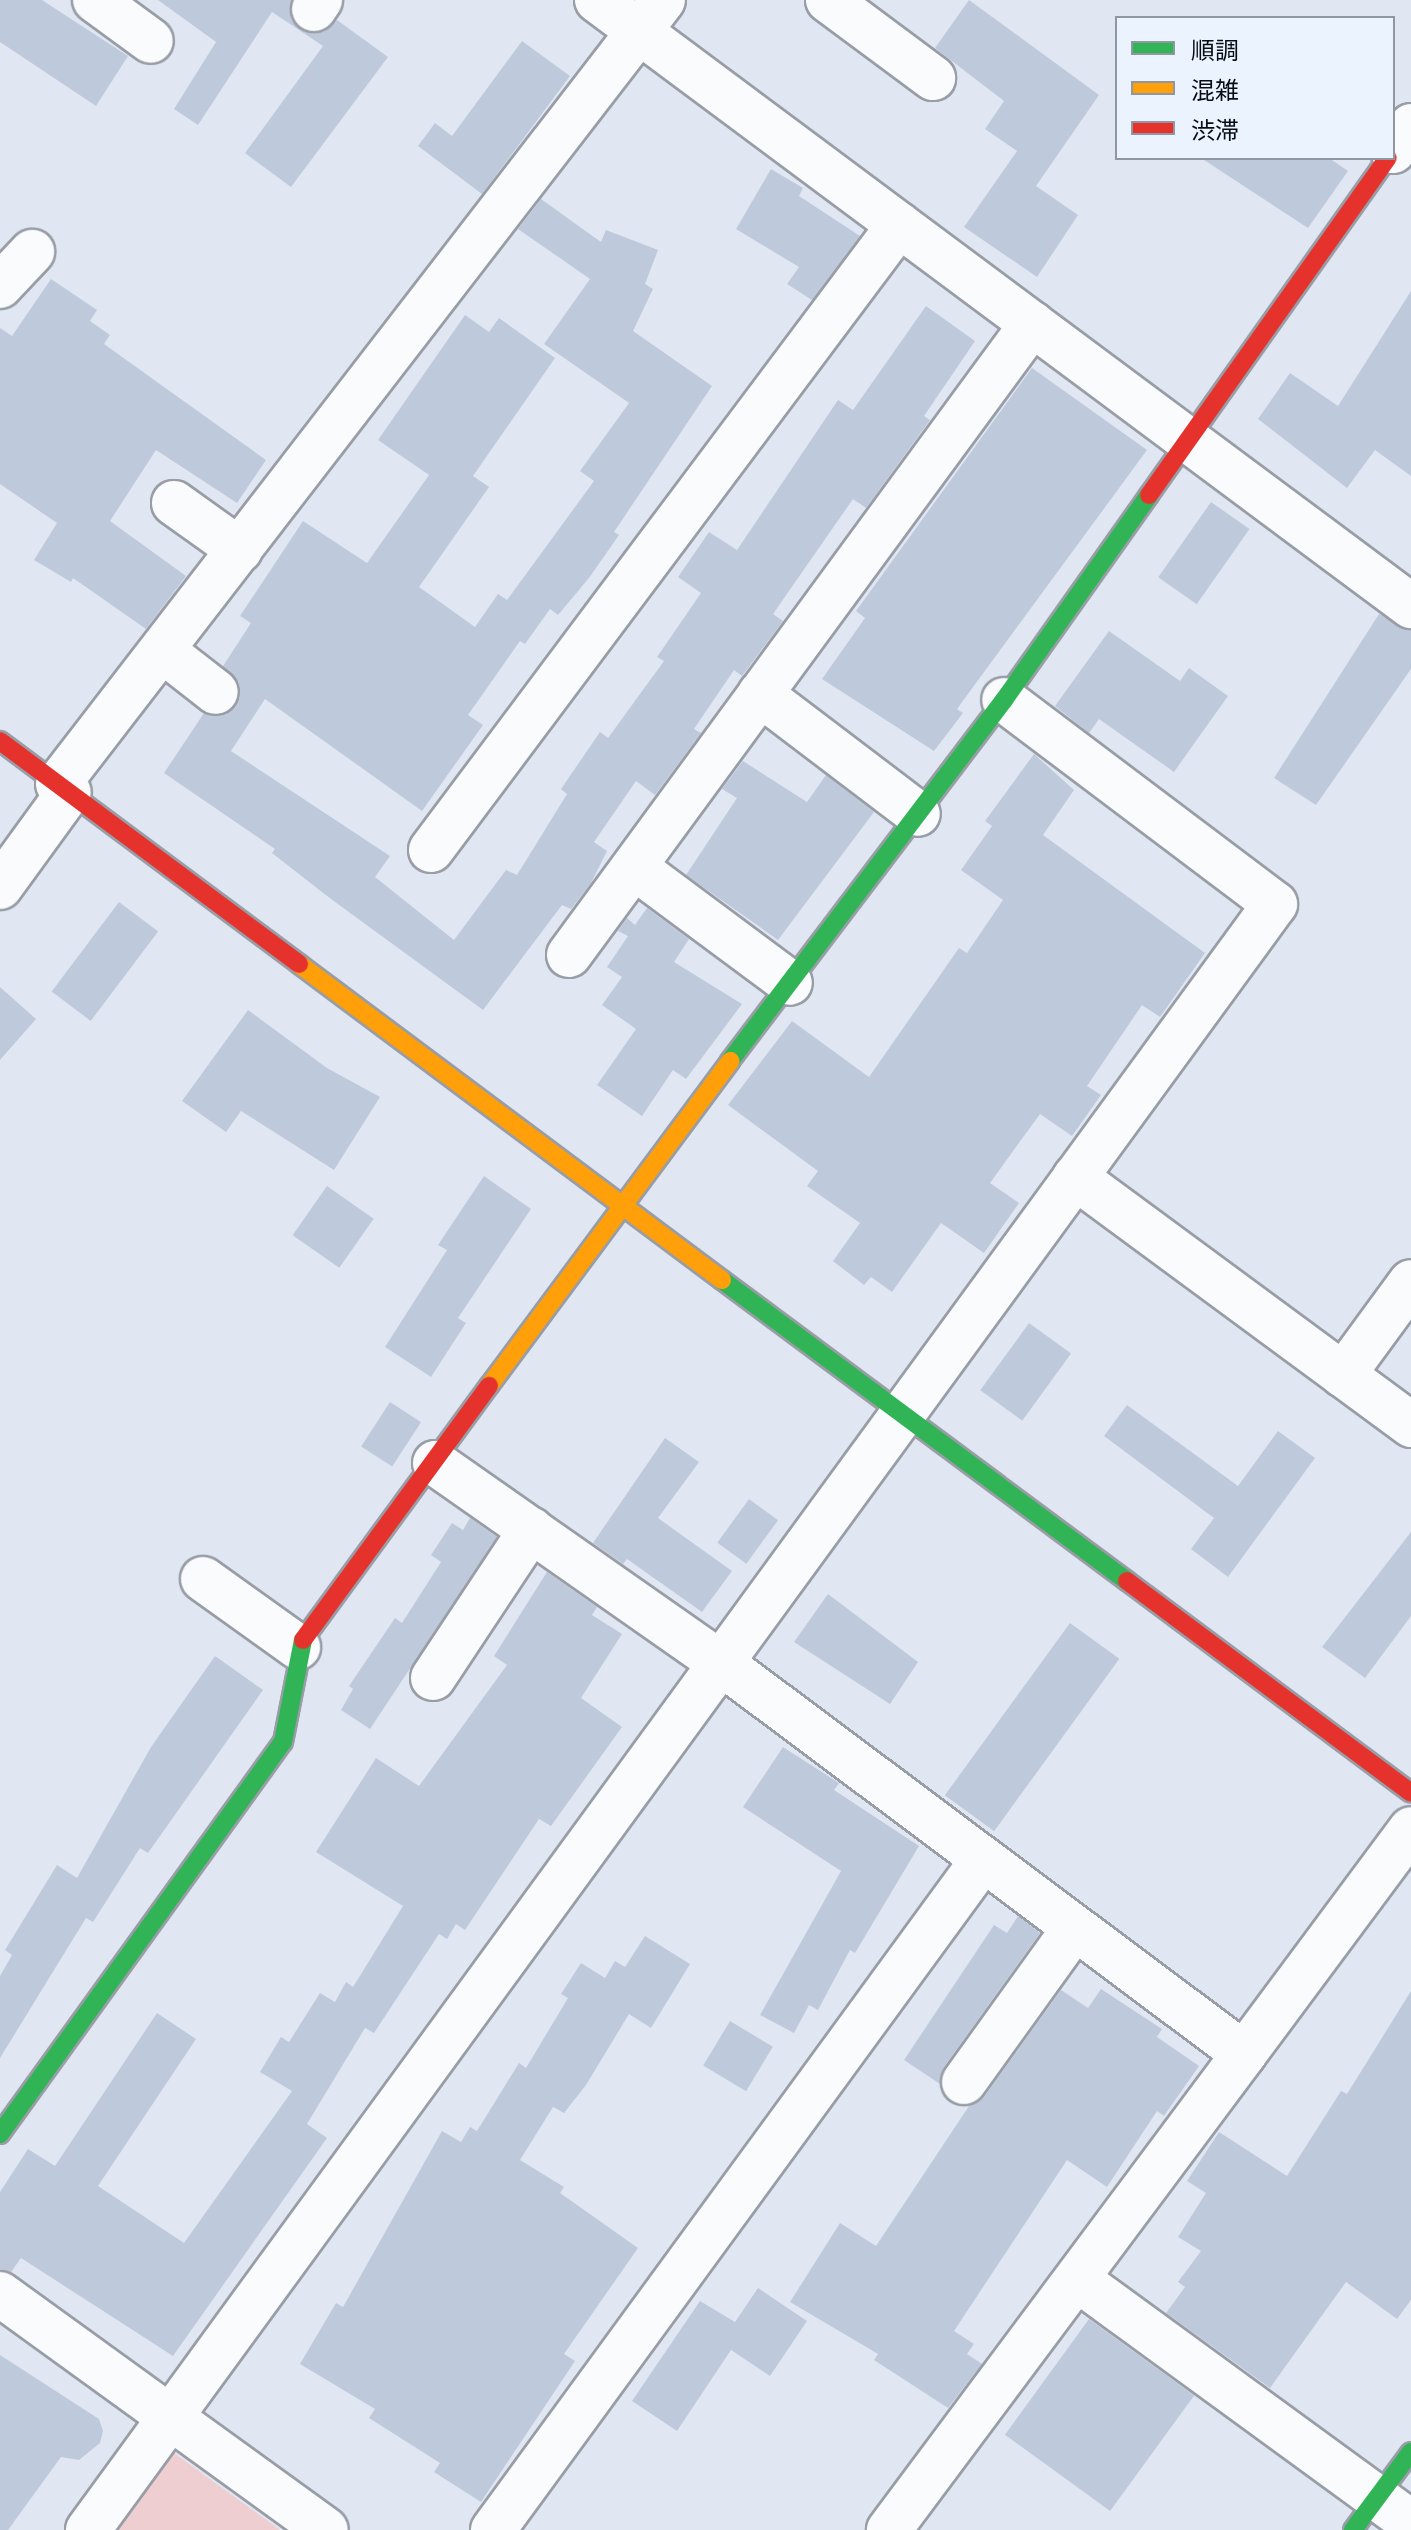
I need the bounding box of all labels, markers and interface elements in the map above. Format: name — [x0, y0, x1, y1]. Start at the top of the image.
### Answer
legend — [1115, 16, 1395, 160]
text: 順調 — [1191, 33, 1239, 66]
text: 混雑 — [1191, 73, 1239, 106]
text: 渋滞 — [1191, 113, 1239, 146]

